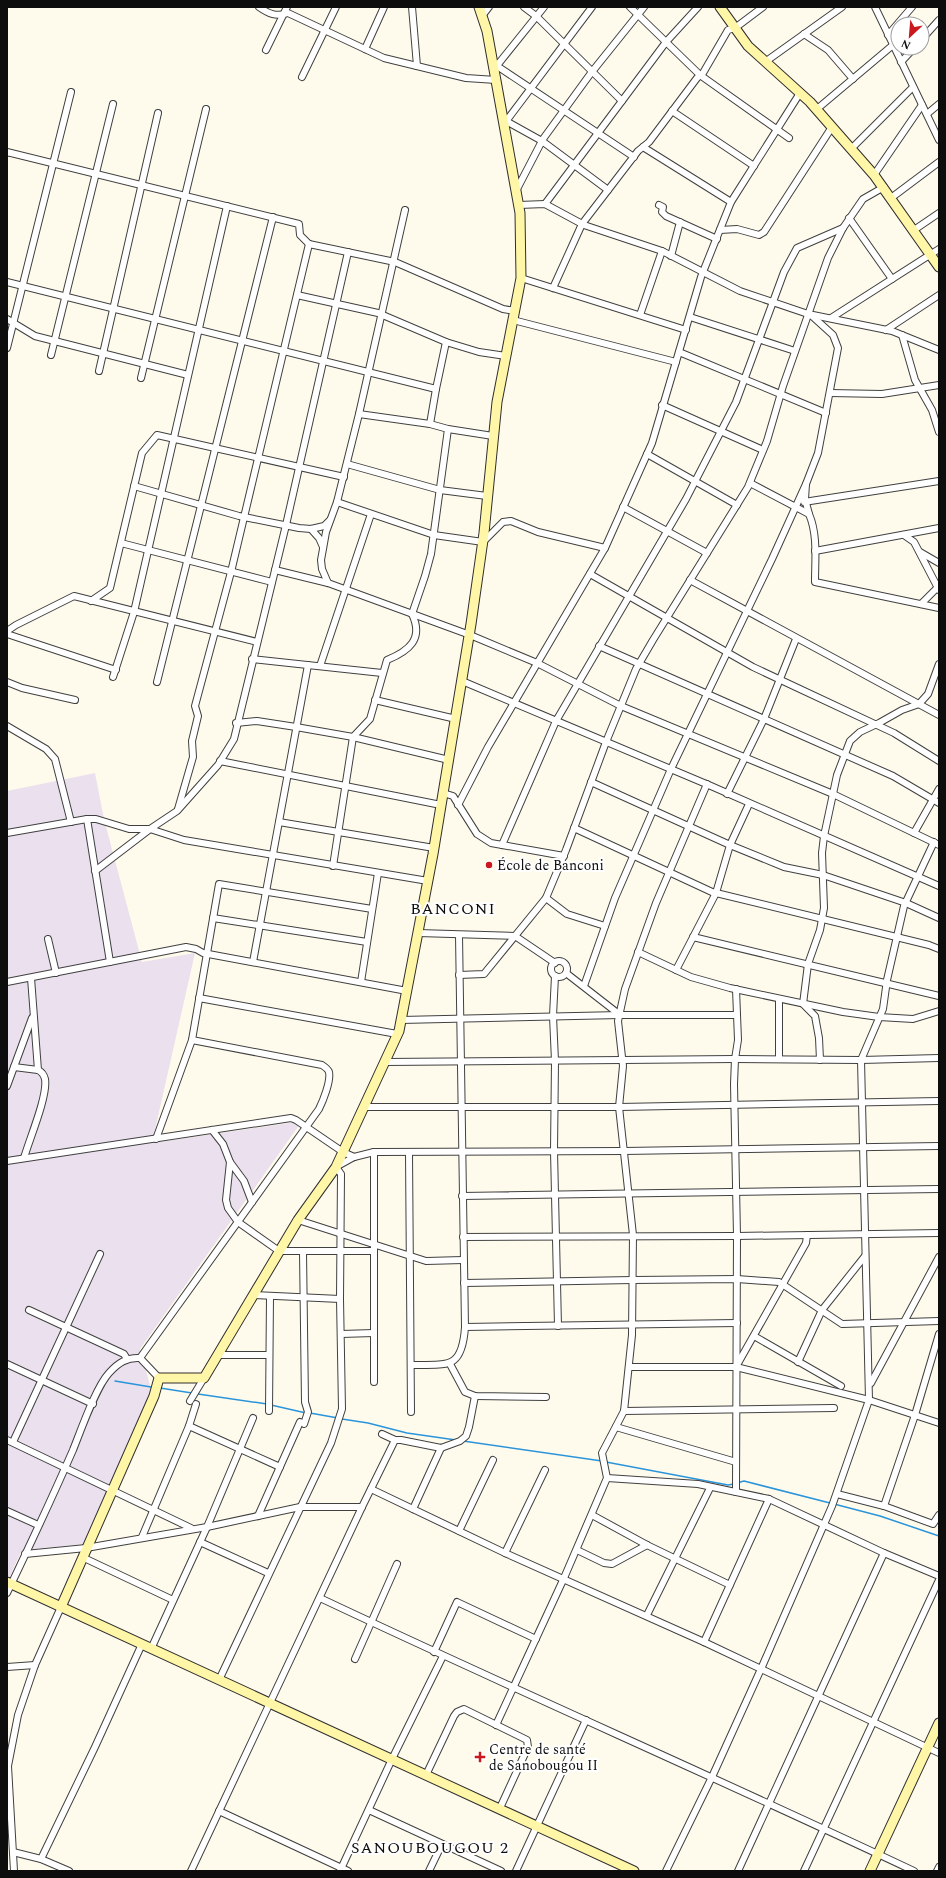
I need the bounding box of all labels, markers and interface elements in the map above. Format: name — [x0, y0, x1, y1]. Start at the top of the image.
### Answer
north arrow — [890, 16, 930, 56]
text: N — [898, 35, 914, 54]
place label: École de Banconi — [497, 855, 604, 876]
marker: École de Banconi — [484, 860, 494, 870]
district label: BANCONI — [410, 897, 496, 921]
place label: Centre de santé de Sanobougou II — [489, 1739, 598, 1776]
marker: Centre de santé de Sanobougou II — [474, 1751, 486, 1763]
district label: SANOUBOUGOU 2 — [351, 1836, 509, 1860]

